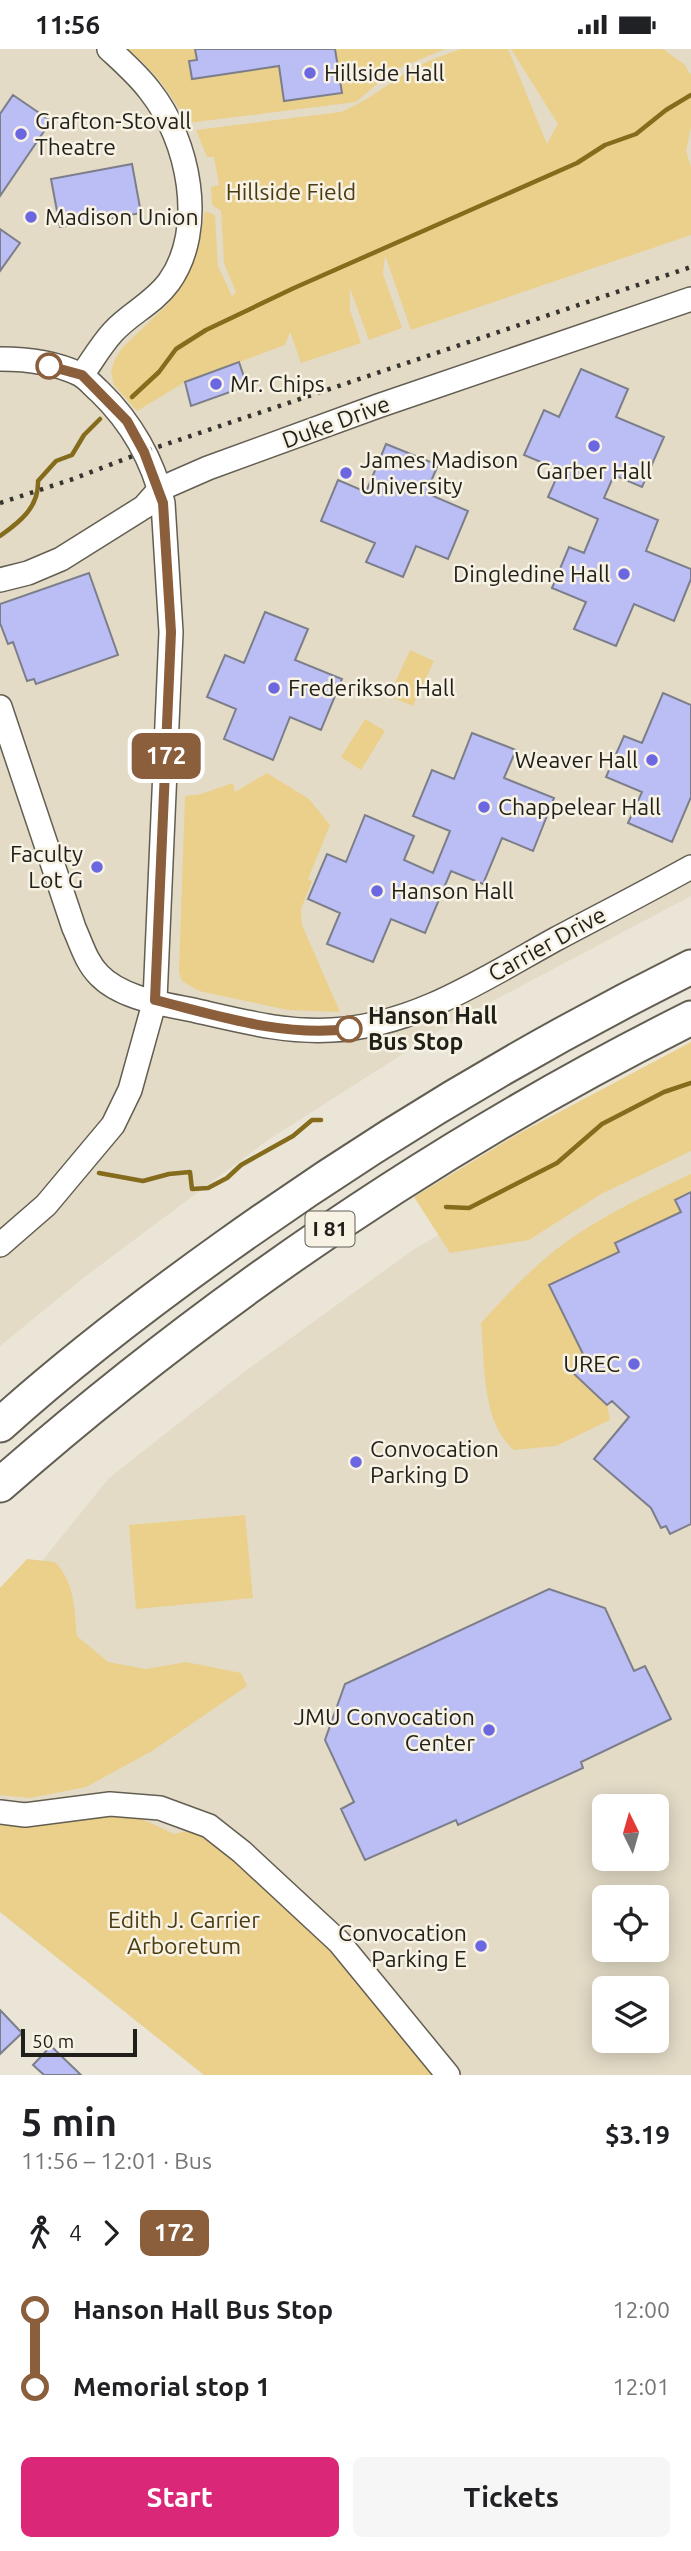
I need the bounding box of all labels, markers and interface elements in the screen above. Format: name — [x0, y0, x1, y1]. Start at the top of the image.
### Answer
text: 11:56 — [35, 10, 100, 39]
place label: Hillside Hall — [324, 60, 445, 85]
marker: Hillside Hall — [302, 65, 318, 81]
place label: Grafton-Stovall Theatre — [35, 108, 191, 159]
marker: Grafton-Stovall Theatre — [13, 126, 29, 142]
park label: Hillside Field — [226, 179, 356, 204]
place label: Madison Union — [45, 204, 199, 229]
marker: Madison Union — [23, 209, 39, 225]
unlabelled marker — [36, 353, 62, 379]
place label: Mr. Chips — [230, 371, 325, 396]
marker: Mr. Chips — [208, 376, 224, 392]
street label: Duke Drive — [278, 390, 393, 453]
marker: Garber Hall — [586, 438, 602, 454]
place label: James Madison University — [360, 447, 518, 498]
place label: Garber Hall — [536, 458, 652, 483]
marker: James Madison University — [338, 465, 354, 481]
place label: Dingledine Hall — [453, 561, 610, 586]
marker: Dingledine Hall — [616, 566, 632, 582]
place label: Frederikson Hall — [288, 675, 455, 700]
marker: Frederikson Hall — [266, 680, 282, 696]
line badge: 172 — [126, 733, 206, 779]
text: 172 — [146, 742, 186, 769]
place label: Weaver Hall — [515, 747, 638, 772]
marker: Weaver Hall — [644, 752, 660, 768]
place label: Chappelear Hall — [498, 794, 661, 819]
marker: Chappelear Hall — [476, 799, 492, 815]
place label: Faculty Lot G — [10, 841, 83, 892]
marker: Faculty Lot G — [89, 859, 105, 875]
place label: Hanson Hall — [391, 878, 514, 903]
marker: Hanson Hall — [369, 883, 385, 899]
street label: Carrier Drive — [484, 901, 610, 986]
place label: Hanson Hall Bus Stop — [368, 1003, 497, 1054]
marker: Hanson Hall Bus Stop — [336, 1016, 362, 1042]
road number: I 81 — [306, 1211, 354, 1247]
place label: UREC — [563, 1351, 620, 1376]
marker: UREC — [626, 1356, 642, 1372]
place label: Convocation Parking D — [370, 1436, 499, 1487]
marker: Convocation Parking D — [348, 1454, 364, 1470]
place label: JMU Convocation Center — [294, 1704, 475, 1755]
marker: JMU Convocation Center — [481, 1722, 497, 1738]
north arrow — [592, 1794, 668, 1871]
map controls — [592, 1794, 669, 2053]
button: locate — [592, 1885, 669, 1962]
park label: Edith J. Carrier Arboretum — [108, 1907, 260, 1958]
place label: Convocation Parking E — [338, 1920, 467, 1971]
marker: Convocation Parking E — [473, 1938, 489, 1954]
button: layers — [592, 1976, 669, 2053]
scale bar — [21, 2026, 136, 2058]
text: 50 m — [32, 2030, 74, 2052]
text: 5 min — [21, 2101, 117, 2143]
text: $3.19 — [605, 2120, 670, 2149]
text: 11:56 – 12:01 · Bus — [21, 2148, 212, 2173]
icon: walk — [21, 2214, 59, 2252]
icon: forward — [92, 2214, 130, 2252]
text: 172 — [154, 2219, 195, 2246]
text: 4 — [69, 2220, 82, 2245]
text: Hanson Hall Bus Stop — [73, 2295, 333, 2324]
text: 12:00 — [612, 2297, 670, 2322]
text: Memorial stop 1 — [73, 2372, 270, 2401]
text: 12:01 — [612, 2374, 670, 2399]
button: Start — [21, 2457, 339, 2537]
button: Tickets — [353, 2457, 670, 2537]

